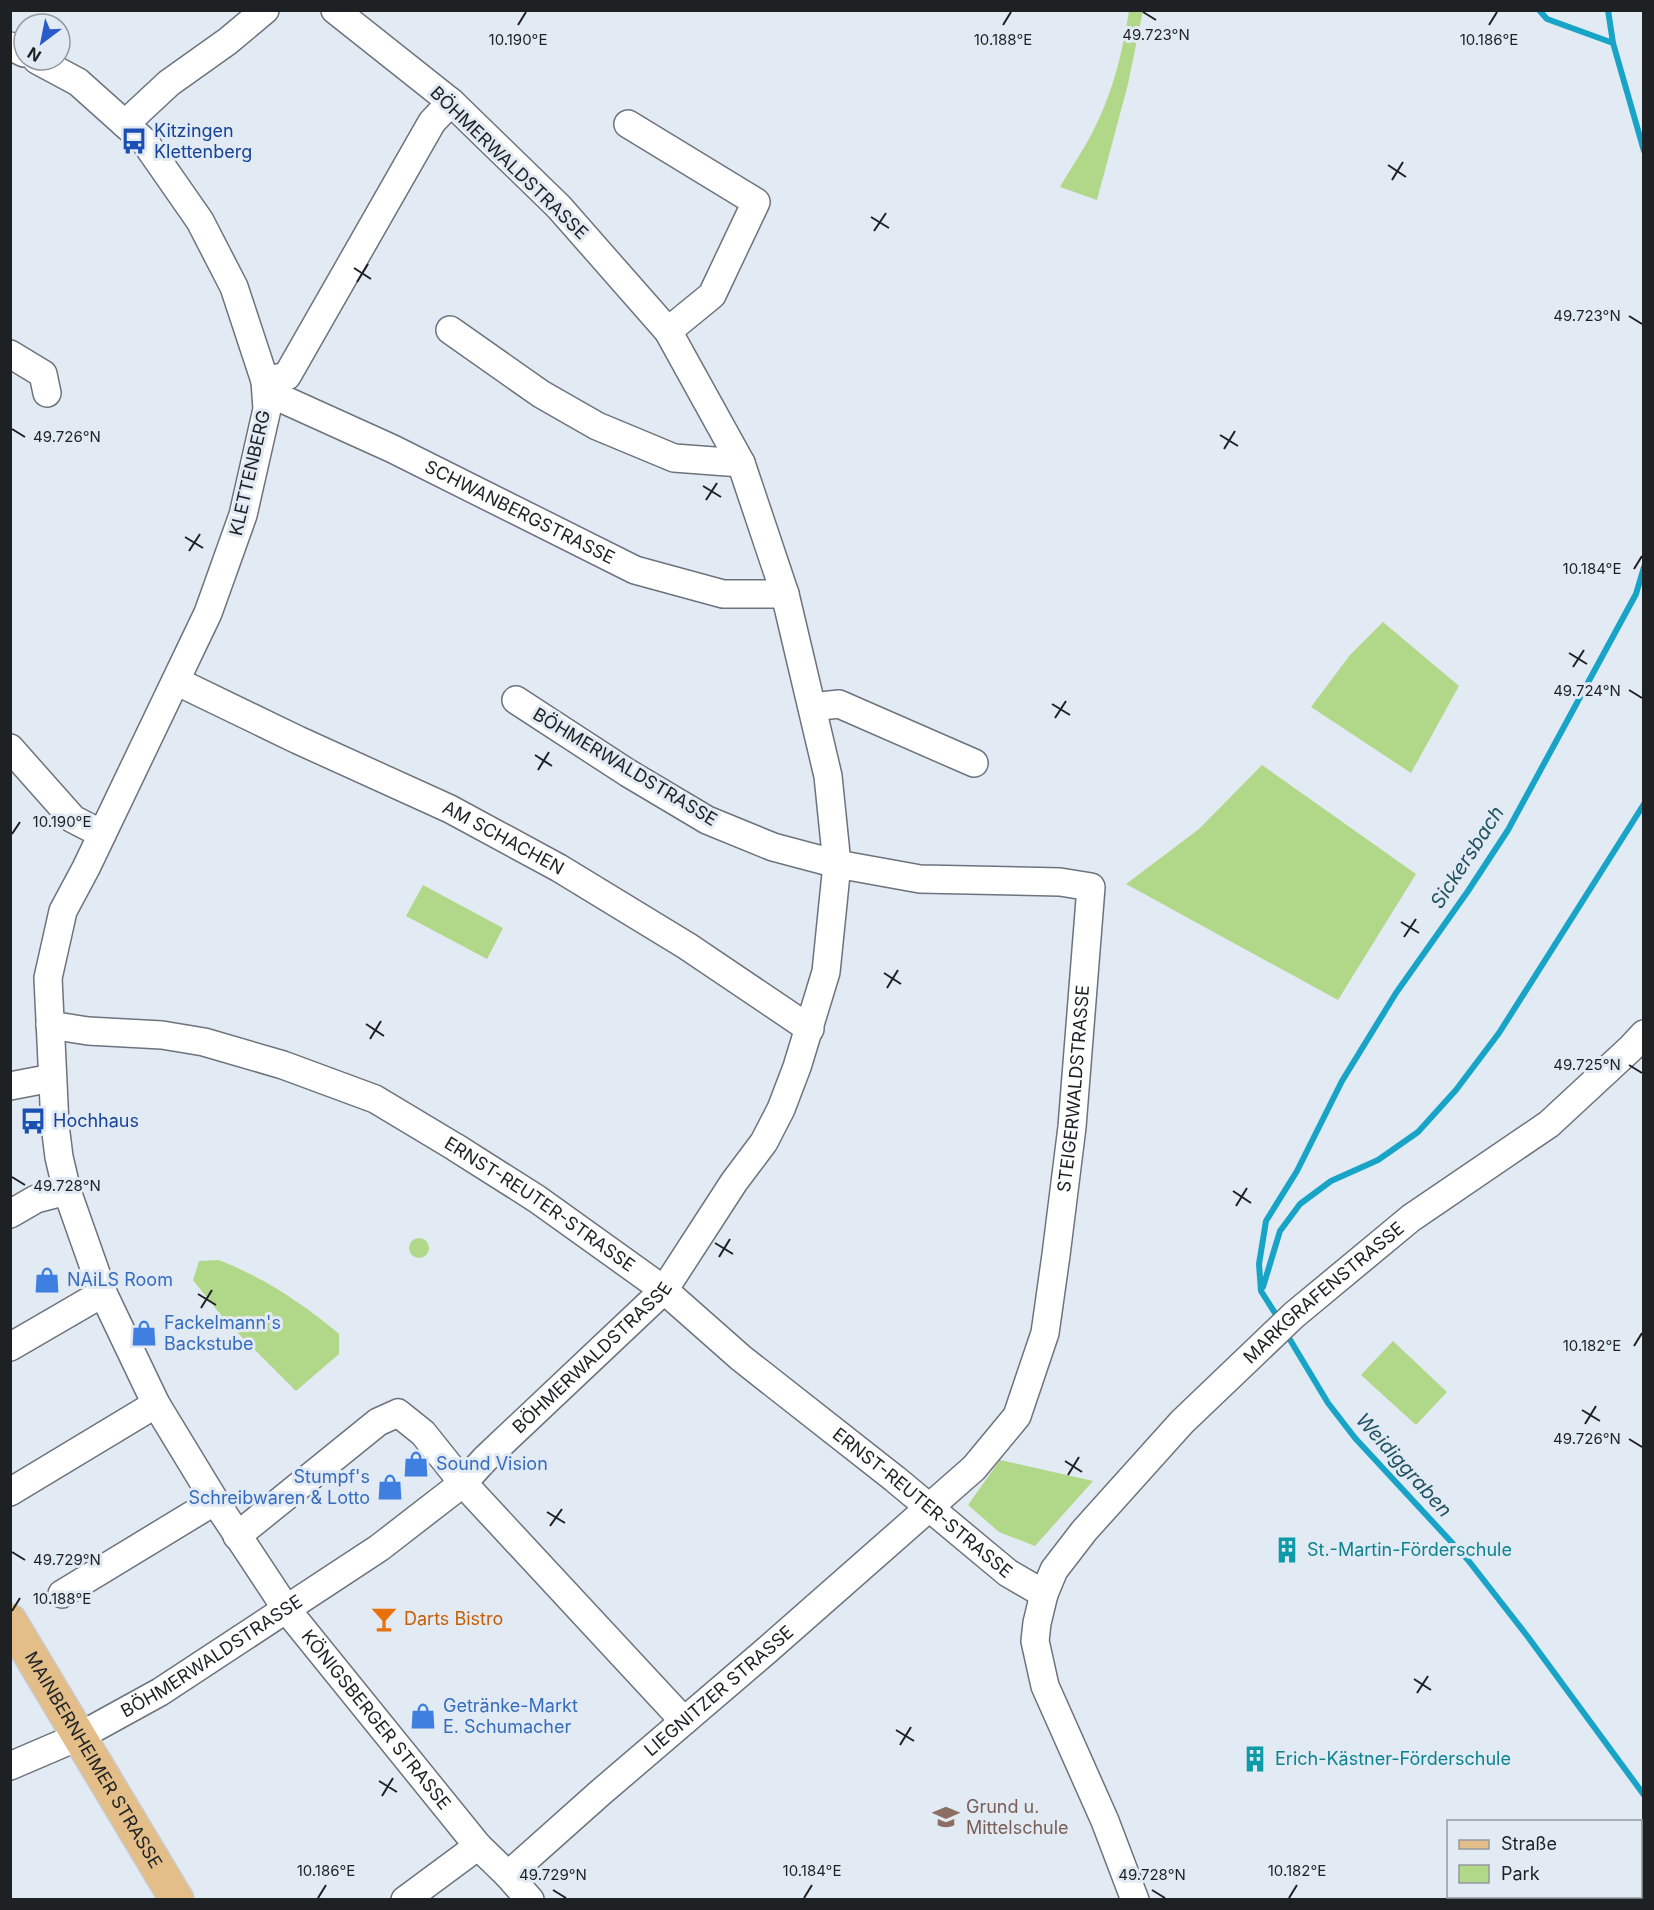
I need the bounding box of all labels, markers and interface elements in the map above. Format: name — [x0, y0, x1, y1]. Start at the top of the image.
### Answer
north arrow — [12, 12, 72, 72]
text: 49.723°N — [1122, 25, 1190, 44]
text: 10.190°E — [489, 30, 547, 49]
text: 10.188°E — [974, 30, 1032, 49]
text: 10.186°E — [1460, 30, 1518, 49]
text: N — [24, 43, 45, 66]
street label: BÖHMERWALDSTRASSE — [426, 81, 593, 243]
place label: Kitzingen Klettenberg — [154, 120, 252, 162]
bus stop icon: Kitzingen Klettenberg — [119, 126, 149, 156]
text: 49.723°N — [1553, 306, 1621, 325]
street label: KLETTENBERG — [225, 408, 274, 538]
text: 49.726°N — [33, 427, 101, 446]
street label: SCHWANBERGSTRASSE — [422, 456, 618, 568]
text: 10.184°E — [1563, 559, 1621, 578]
text: 49.724°N — [1553, 681, 1621, 700]
street label: BÖHMERWALDSTRASSE — [529, 702, 722, 830]
street label: AM SCHACHEN — [440, 796, 568, 879]
water label: Sickersbach — [1425, 801, 1509, 913]
text: 10.190°E — [33, 812, 91, 831]
street label: STEIGERWALDSTRASSE — [1053, 984, 1093, 1193]
text: 49.725°N — [1553, 1055, 1621, 1074]
bus stop icon: Hochhaus — [18, 1106, 48, 1136]
place label: Hochhaus — [53, 1110, 139, 1131]
street label: ERNST-REUTER-STRASSE — [441, 1132, 639, 1276]
text: 49.728°N — [33, 1176, 101, 1195]
street label: MARKGRAFENSTRASSE — [1239, 1217, 1408, 1368]
shop icon: NAiLS Room — [32, 1265, 62, 1295]
place label: NAiLS Room — [67, 1269, 173, 1290]
street label: BÖHMERWALDSTRASSE — [508, 1278, 676, 1437]
place label: Fackelmann's Backstube — [164, 1312, 281, 1354]
shop icon: Fackelmann's Backstube — [129, 1318, 159, 1348]
text: 10.182°E — [1563, 1336, 1621, 1355]
water label: Weidiggraben — [1351, 1408, 1457, 1522]
street label: ERNST-REUTER-STRASSE — [829, 1423, 1017, 1582]
text: 49.726°N — [1553, 1429, 1621, 1448]
shop icon: Sound Vision — [401, 1449, 431, 1479]
place label: Sound Vision — [436, 1453, 548, 1474]
place label: Stumpf's Schreibwaren & Lotto — [188, 1466, 370, 1508]
shop icon: Stumpf's Schreibwaren & Lotto — [375, 1472, 405, 1502]
building icon: St.-Martin-Förderschule — [1272, 1535, 1302, 1565]
place label: St.-Martin-Förderschule — [1307, 1539, 1512, 1560]
text: 49.729°N — [33, 1550, 101, 1569]
text: 10.188°E — [33, 1589, 91, 1608]
street label: BÖHMERWALDSTRASSE — [117, 1590, 306, 1721]
bar icon: Darts Bistro — [369, 1604, 399, 1634]
place label: Darts Bistro — [404, 1608, 503, 1629]
street label: LIEGNITZER STRASSE — [640, 1621, 797, 1760]
street label: KÖNIGSBERGER STRASSE — [297, 1626, 455, 1814]
street label: MAINBERNHEIMER STRASSE — [21, 1648, 167, 1872]
place label: Getränke-Markt E. Schumacher — [443, 1695, 578, 1737]
shop icon: Getränke-Markt E. Schumacher — [408, 1701, 438, 1731]
building icon: Erich-Kästner-Förderschule — [1240, 1744, 1270, 1774]
place label: Erich-Kästner-Förderschule — [1275, 1748, 1511, 1769]
place label: Grund u. Mittelschule — [966, 1796, 1069, 1838]
school or university icon: Grund u. Mittelschule — [931, 1802, 961, 1832]
legend — [1447, 1820, 1642, 1898]
text: Straße — [1501, 1833, 1557, 1854]
text: 10.186°E — [297, 1861, 355, 1880]
text: 10.184°E — [783, 1861, 841, 1880]
text: 10.182°E — [1268, 1861, 1326, 1880]
text: Park — [1501, 1863, 1540, 1884]
text: 49.729°N — [519, 1865, 587, 1884]
text: 49.728°N — [1118, 1865, 1186, 1884]

